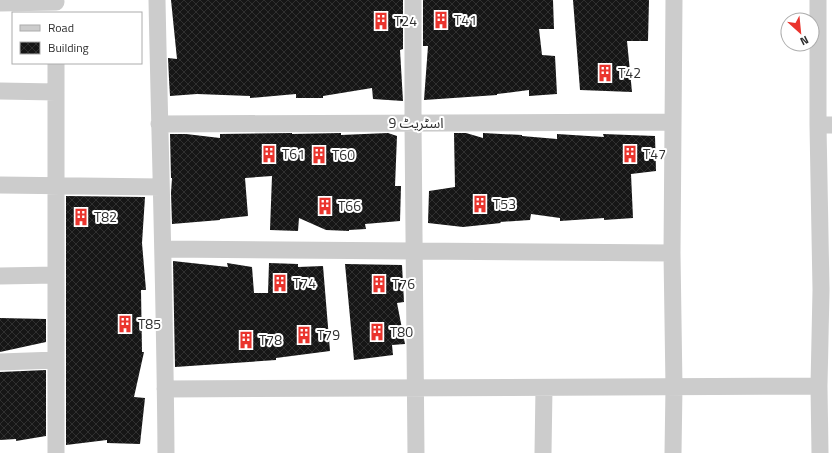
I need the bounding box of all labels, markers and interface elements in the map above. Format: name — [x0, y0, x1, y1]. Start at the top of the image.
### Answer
place label: T41 — [454, 9, 477, 30]
place label: T24 — [394, 10, 417, 31]
building icon: T41 — [431, 10, 451, 30]
building icon: T24 — [371, 11, 391, 31]
legend — [12, 12, 142, 64]
north arrow — [780, 12, 820, 52]
text: Road — [48, 18, 74, 37]
text: N — [798, 32, 812, 50]
text: Building — [48, 38, 89, 57]
place label: T42 — [618, 62, 641, 83]
building icon: T42 — [595, 63, 615, 83]
street label: اسٹریٹ 9 — [388, 112, 444, 133]
place label: T61 — [282, 143, 305, 164]
place label: T47 — [643, 143, 666, 164]
building icon: T61 — [259, 144, 279, 164]
place label: T60 — [332, 144, 355, 165]
building icon: T47 — [620, 144, 640, 164]
building icon: T60 — [309, 145, 329, 165]
place label: T53 — [493, 193, 516, 214]
building icon: T53 — [470, 194, 490, 214]
place label: T66 — [338, 195, 361, 216]
building icon: T66 — [315, 196, 335, 216]
place label: T82 — [94, 206, 117, 227]
building icon: T82 — [71, 207, 91, 227]
place label: T74 — [293, 272, 316, 293]
building icon: T74 — [270, 273, 290, 293]
place label: T76 — [392, 273, 415, 294]
building icon: T76 — [369, 274, 389, 294]
place label: T85 — [138, 313, 161, 334]
building icon: T85 — [115, 314, 135, 334]
place label: T80 — [390, 321, 413, 342]
building icon: T80 — [367, 322, 387, 342]
place label: T79 — [317, 324, 340, 345]
building icon: T79 — [294, 325, 314, 345]
place label: T78 — [259, 329, 282, 350]
building icon: T78 — [236, 330, 256, 350]

